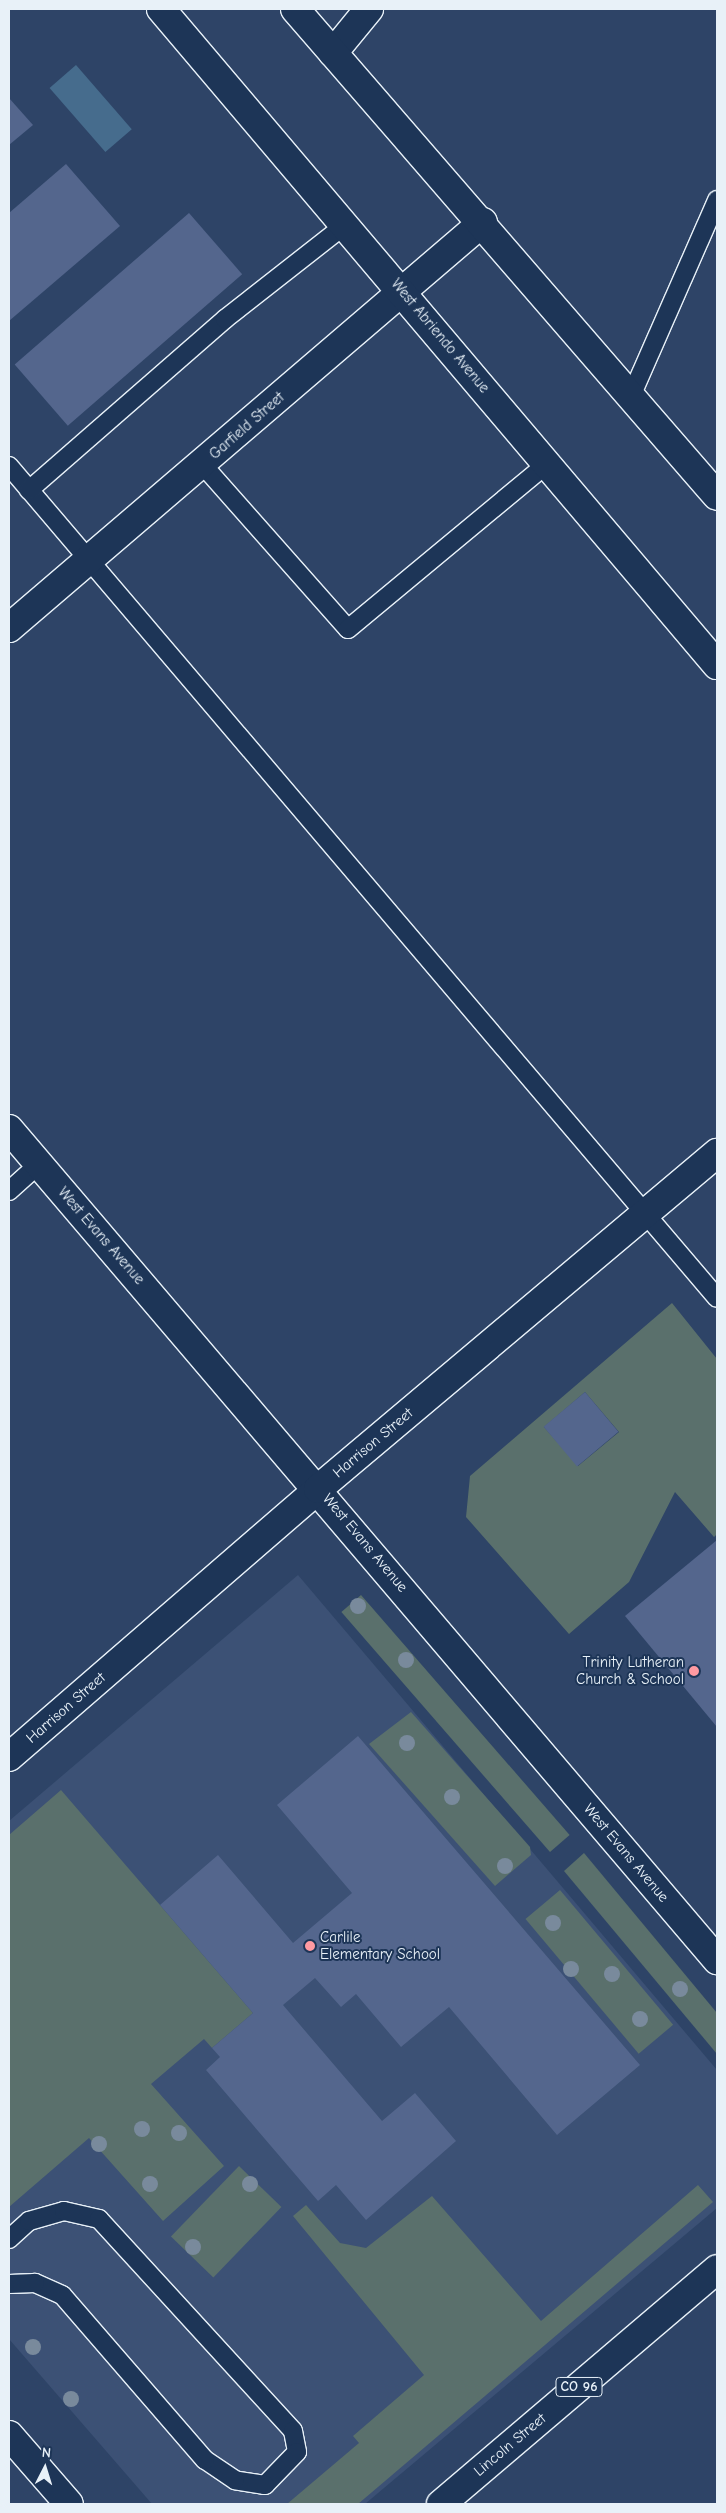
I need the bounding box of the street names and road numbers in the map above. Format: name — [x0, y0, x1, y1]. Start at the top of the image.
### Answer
street label: West Abriendo Avenue — [387, 275, 493, 397]
street label: Garfield Street — [206, 389, 288, 463]
street label: West Evans Avenue — [54, 1184, 148, 1288]
street label: Harrison Street — [329, 1404, 417, 1482]
street label: West Evans Avenue — [319, 1490, 411, 1596]
street label: Harrison Street — [23, 1669, 109, 1747]
street label: West Evans Avenue — [580, 1800, 672, 1906]
road number: CO 96 — [555, 2376, 603, 2398]
street label: Lincoln Street — [470, 2410, 550, 2480]

